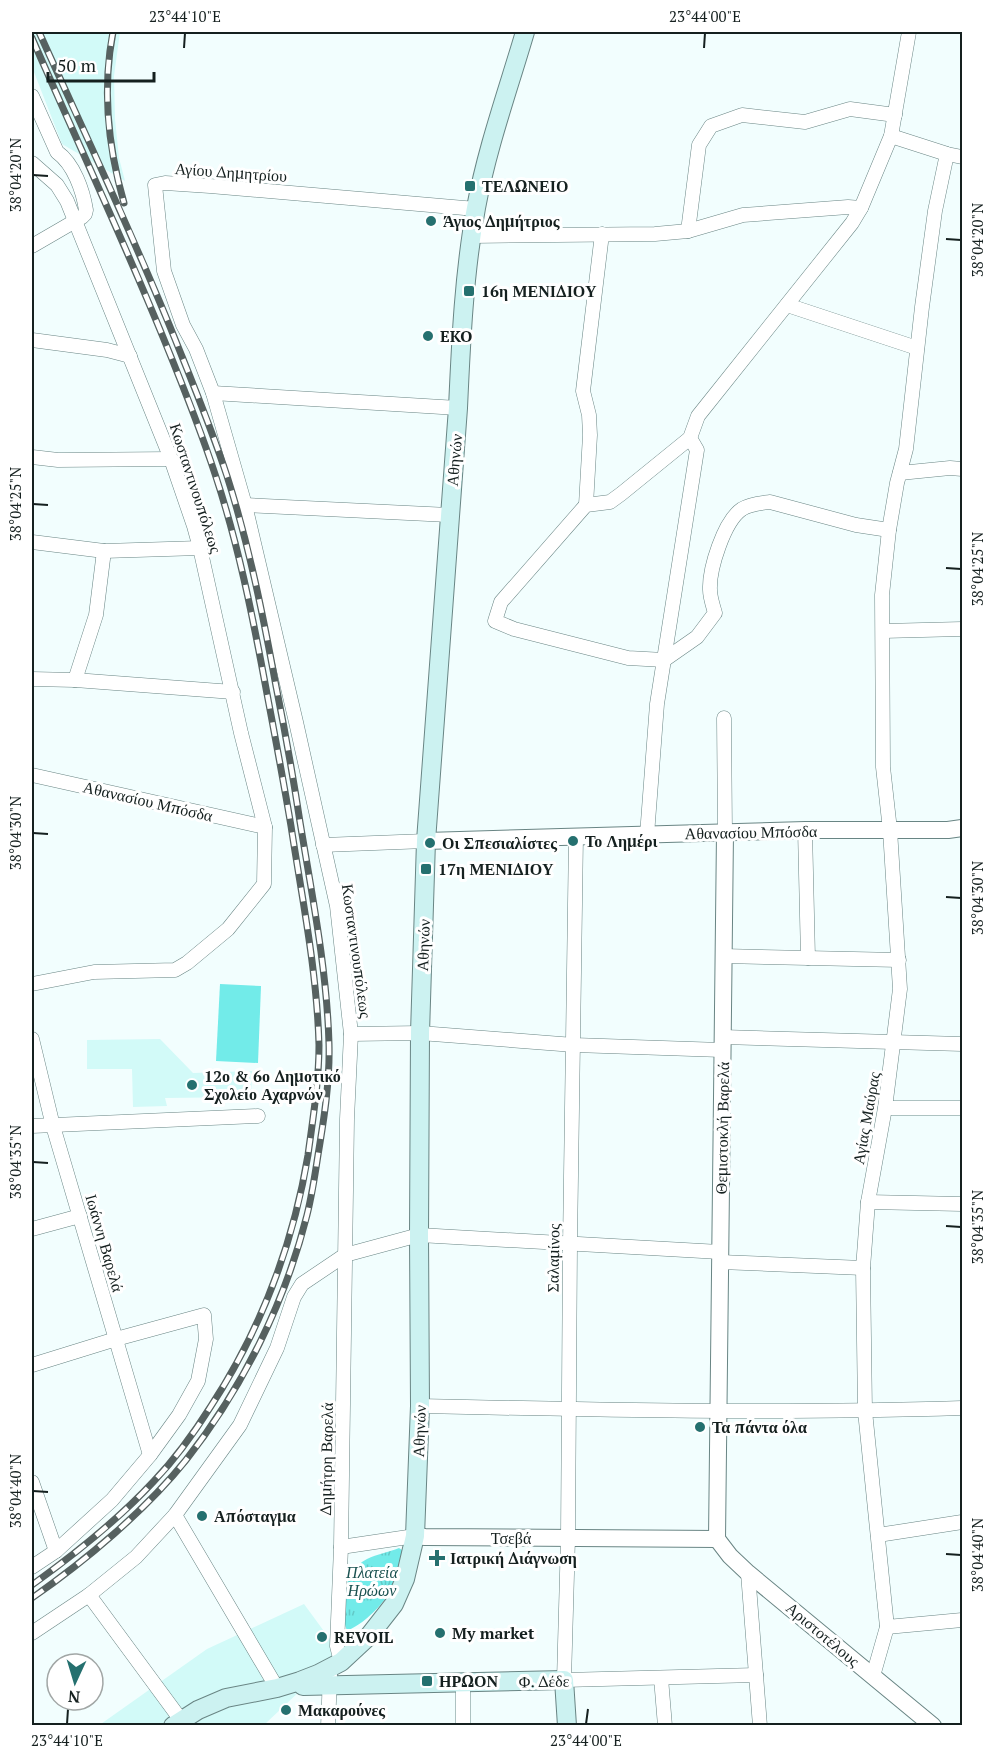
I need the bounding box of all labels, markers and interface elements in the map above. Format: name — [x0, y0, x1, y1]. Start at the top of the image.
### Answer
text: 23°44'10"E — [149, 6, 221, 26]
text: 23°44'00"E — [669, 6, 741, 26]
scale bar — [48, 45, 154, 83]
text: 50 m — [57, 53, 97, 77]
text: 38°04'20"N — [5, 138, 25, 212]
street label: Αγίου Δημητρίου — [174, 157, 288, 187]
place label: ΤΕΛΩΝΕΙΟ — [482, 175, 568, 197]
marker: ΤΕΛΩΝΕΙΟ — [463, 179, 477, 193]
text: 38°04'20"N — [967, 203, 987, 277]
place label: Άγιος Δημήτριος — [443, 210, 560, 232]
marker: Άγιος Δημήτριος — [424, 214, 438, 228]
place label: 16η ΜΕΝΙΔΙΟΥ — [481, 280, 597, 302]
marker: 16η ΜΕΝΙΔΙΟΥ — [462, 284, 476, 298]
place label: EKO — [440, 325, 472, 347]
marker: EKO — [421, 329, 435, 343]
street label: Κωσταντινουπόλεως — [165, 420, 228, 556]
street label: Αθηνών — [441, 433, 467, 487]
text: 38°04'25"N — [5, 467, 25, 541]
text: 38°04'25"N — [967, 532, 987, 606]
street label: Αθανασίου Μπόσδα — [81, 775, 216, 827]
text: 38°04'30"N — [5, 796, 25, 870]
street label: Αθανασίου Μπόσδα — [685, 820, 818, 844]
place label: Το Λημέρι — [585, 830, 657, 852]
place label: Οι Σπεσιαλίστες — [442, 832, 557, 854]
marker: Το Λημέρι — [566, 834, 580, 848]
marker: Οι Σπεσιαλίστες — [423, 836, 437, 850]
place label: 17η ΜΕΝΙΔΙΟΥ — [438, 858, 554, 880]
text: 38°04'30"N — [967, 861, 987, 935]
marker: 17η ΜΕΝΙΔΙΟΥ — [419, 862, 433, 876]
street label: Κωσταντινουπόλεως — [337, 883, 377, 1020]
street label: Αθηνών — [411, 918, 435, 972]
street label: Θεμιστοκλή Βαρελά — [710, 1061, 734, 1195]
place label: 12ο & 6ο Δημοτικό Σχολείο Αχαρνών — [204, 1065, 341, 1105]
street label: Αγίας Μαύρας — [847, 1069, 885, 1166]
marker: 12ο & 6ο Δημοτικό Σχολείο Αχαρνών — [185, 1078, 199, 1092]
text: 38°04'35"N — [5, 1125, 25, 1199]
text: 38°04'35"N — [967, 1190, 987, 1264]
street label: Ιωάννη Βαρελά — [81, 1191, 130, 1295]
street label: Σαλαμίνος — [541, 1223, 565, 1293]
street label: Δημήτρη Βαρελά — [314, 1402, 338, 1516]
street label: Αθηνών — [407, 1404, 431, 1458]
place label: Τα πάντα όλα — [712, 1416, 807, 1438]
marker: Τα πάντα όλα — [693, 1420, 707, 1434]
text: 38°04'40"N — [5, 1454, 25, 1528]
place label: Απόσταγμα — [214, 1505, 296, 1527]
marker: Απόσταγμα — [195, 1509, 209, 1523]
text: 38°04'40"N — [967, 1518, 987, 1592]
street label: Τσεβά — [491, 1527, 532, 1549]
place label: Ιατρική Διάγνωση — [450, 1547, 577, 1569]
marker: Ιατρική Διάγνωση — [428, 1549, 446, 1567]
park label: Πλατεία Ηρώων — [345, 1561, 398, 1601]
street label: Αριστοτέλους — [781, 1597, 865, 1672]
place label: My market — [452, 1622, 535, 1644]
place label: REVOIL — [334, 1626, 394, 1648]
marker: My market — [433, 1626, 447, 1640]
marker: REVOIL — [315, 1630, 329, 1644]
north arrow — [45, 1652, 105, 1712]
place label: ΗΡΩΟΝ — [439, 1670, 498, 1692]
street label: Φ. Δέδε — [518, 1670, 570, 1692]
marker: ΗΡΩΟΝ — [420, 1674, 434, 1688]
text: N — [67, 1686, 81, 1708]
place label: Μακαρούνες — [298, 1699, 385, 1721]
marker: Μακαρούνες — [279, 1703, 293, 1717]
text: 23°44'10"E — [31, 1730, 103, 1750]
text: 23°44'00"E — [550, 1730, 622, 1750]

